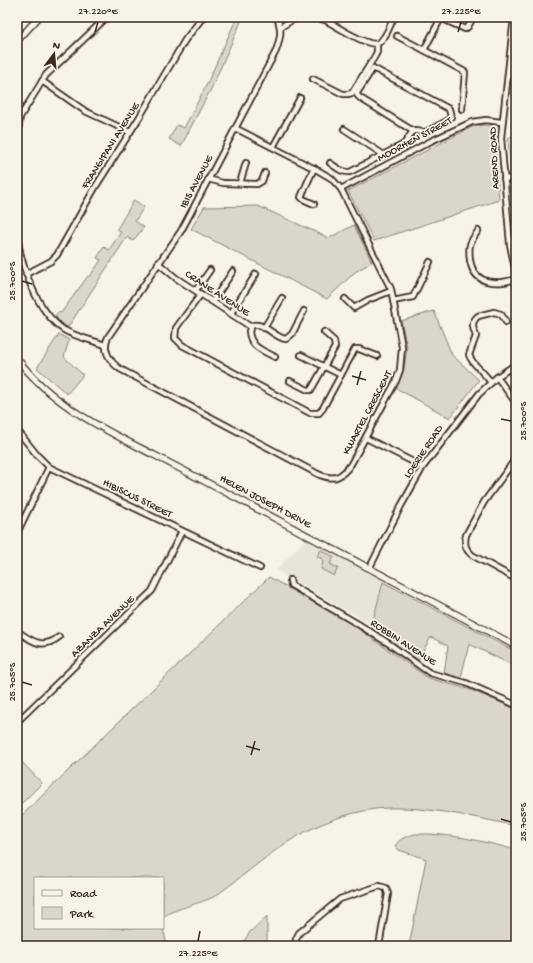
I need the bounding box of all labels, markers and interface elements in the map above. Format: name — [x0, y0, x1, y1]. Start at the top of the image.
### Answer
text: 27.220°E — [78, 6, 118, 18]
text: 27.225°E — [441, 6, 481, 18]
north arrow — [34, 34, 74, 74]
text: N — [51, 40, 61, 53]
street label: FRANGIPANI AVENUE — [79, 100, 143, 192]
street label: MOORHEN STREET — [376, 115, 455, 165]
street label: AREND ROAD — [487, 126, 503, 189]
street label: IBIS AVENUE — [178, 152, 217, 211]
text: 25.700°S — [7, 261, 19, 301]
street label: CRANE AVENUE — [182, 269, 253, 320]
street label: KWARTEL CRESCENT — [341, 368, 396, 457]
text: 25.700°S — [518, 401, 530, 441]
street label: LOERIE ROAD — [402, 423, 447, 481]
street label: HELEN JOSEPH DRIVE — [217, 473, 314, 532]
street label: HIBISCUS STREET — [101, 477, 174, 521]
street label: AZANZA AVENUE — [69, 593, 138, 660]
street label: ROBBIN AVENUE — [368, 617, 439, 669]
text: 25.705°S — [7, 662, 19, 701]
text: 25.705°S — [518, 802, 530, 841]
legend — [34, 877, 164, 929]
text: Road — [70, 888, 97, 902]
text: Park — [69, 908, 95, 922]
text: 27.225°E — [178, 948, 218, 960]

